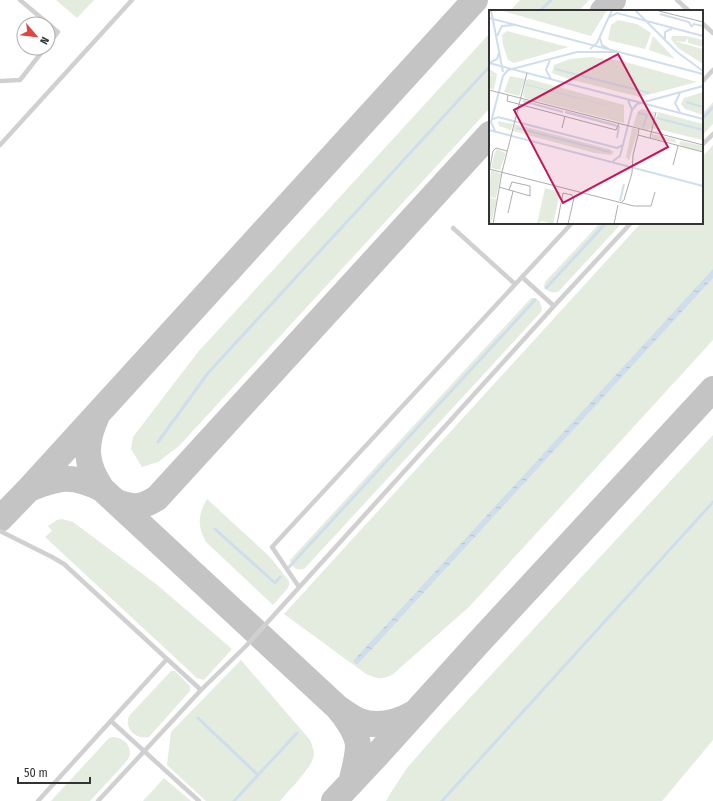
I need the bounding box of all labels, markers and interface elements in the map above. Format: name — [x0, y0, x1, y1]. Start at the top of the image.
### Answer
inset map — [489, 10, 703, 224]
north arrow — [16, 16, 56, 56]
text: N — [37, 34, 52, 46]
scale bar — [18, 759, 90, 785]
text: 50 m — [24, 766, 48, 780]

